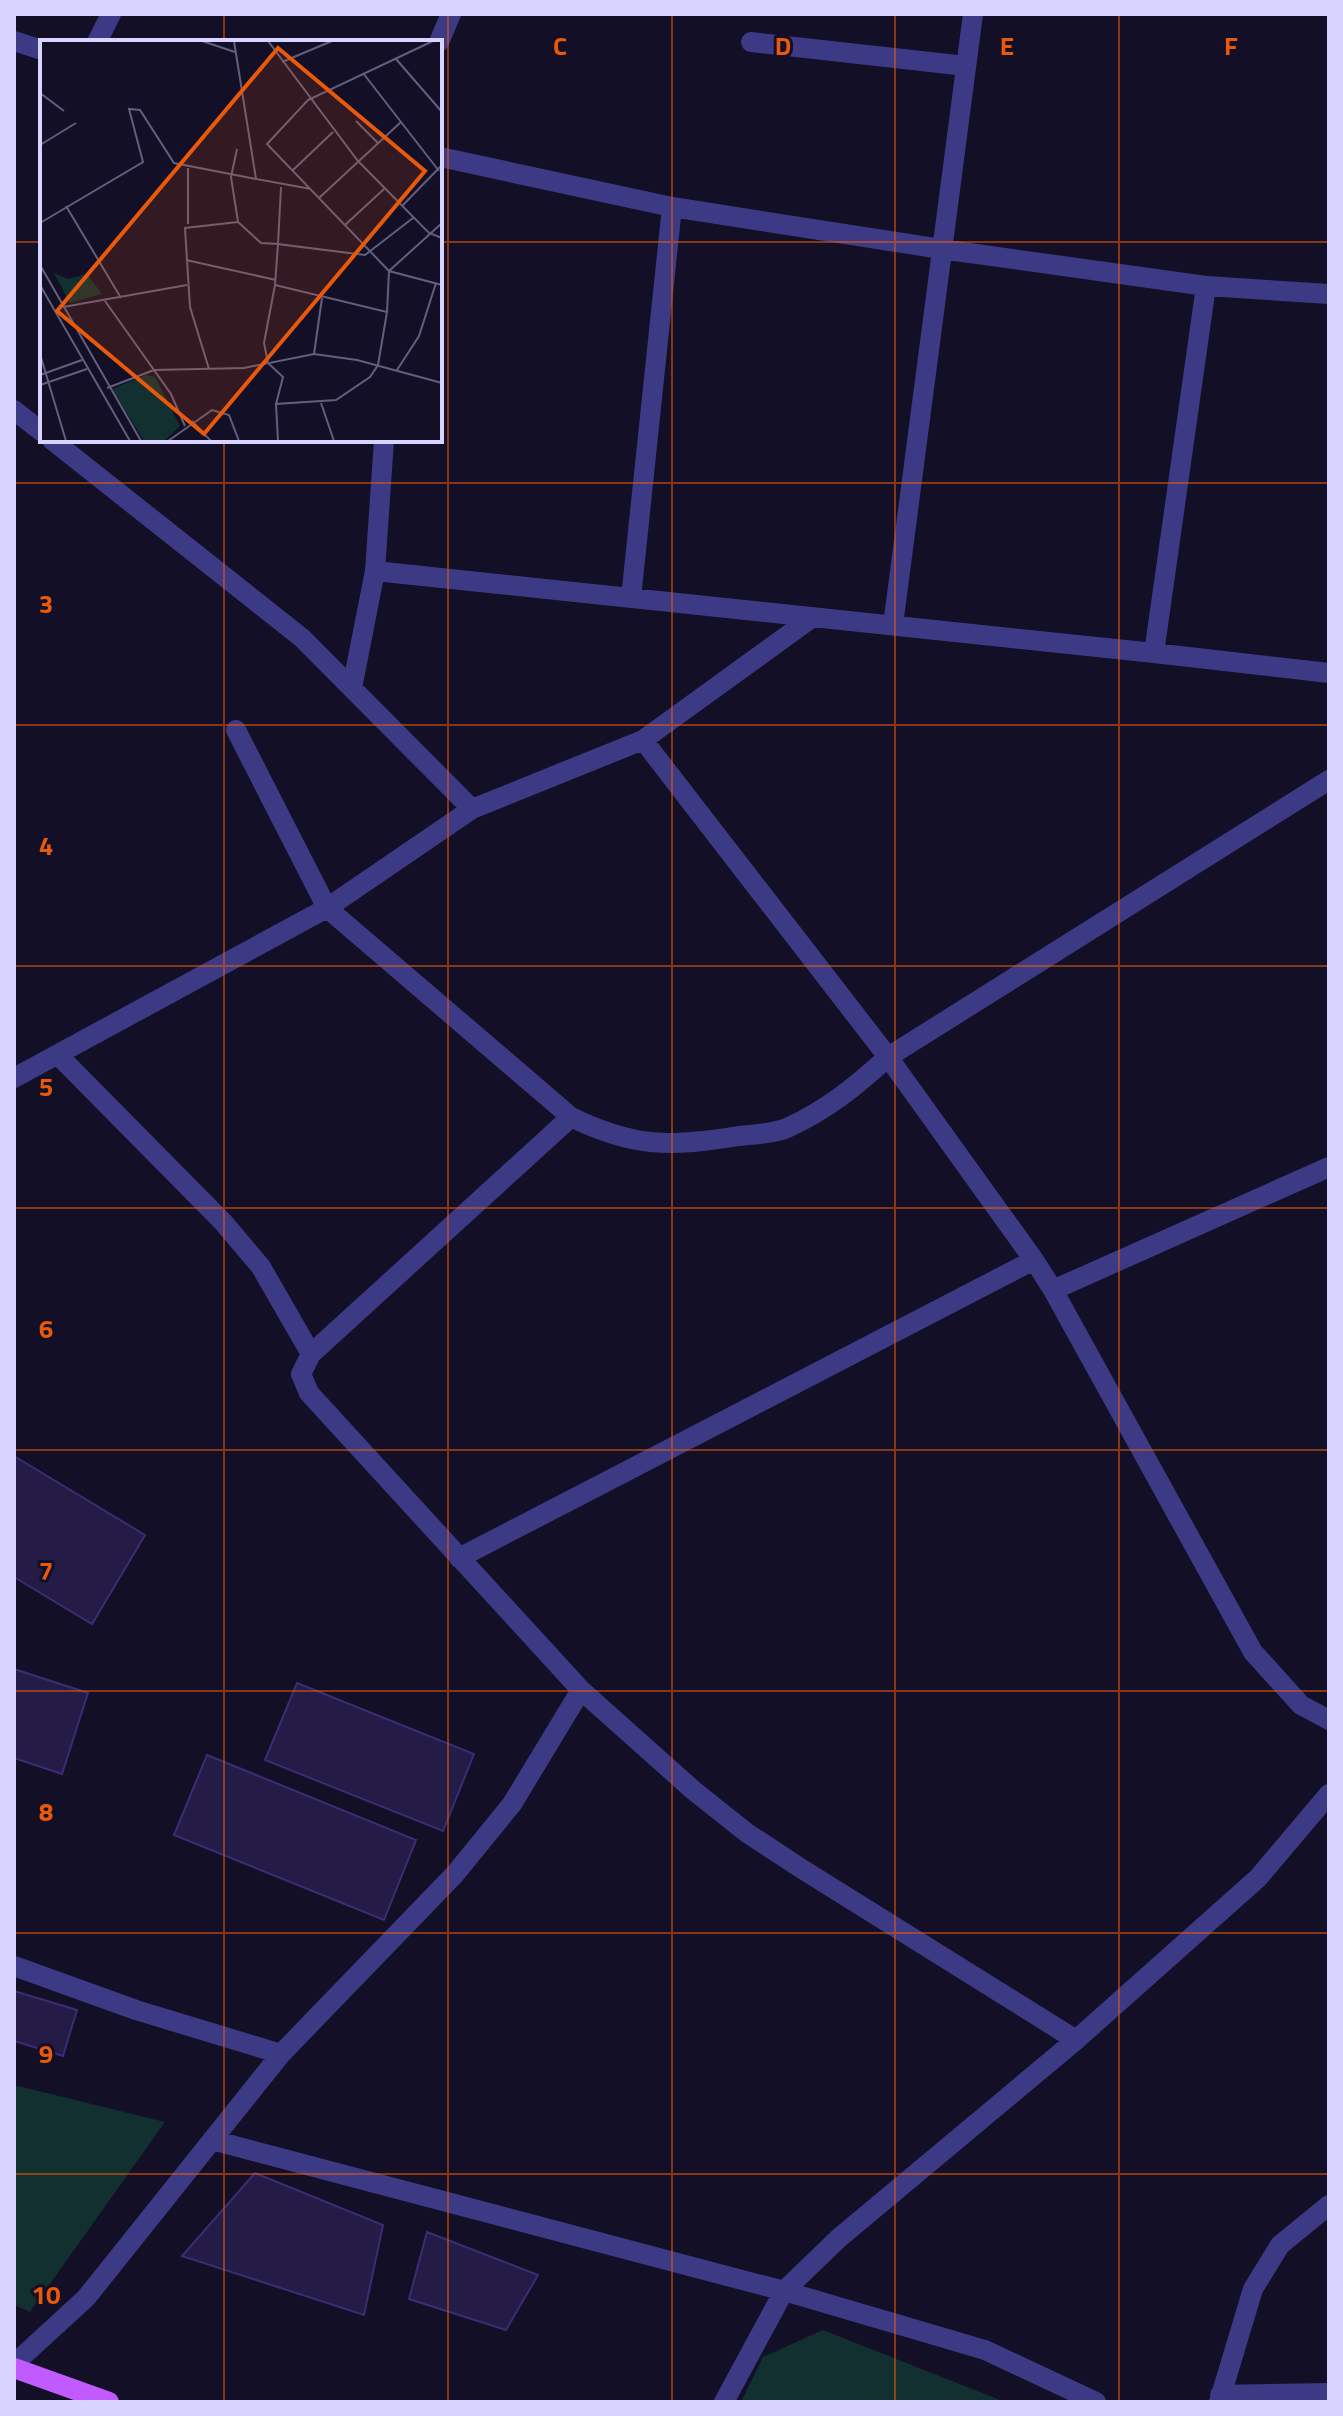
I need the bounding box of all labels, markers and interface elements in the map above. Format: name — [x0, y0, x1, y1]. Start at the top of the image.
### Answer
text: C — [553, 26, 567, 65]
text: D — [775, 26, 791, 65]
text: E — [1000, 26, 1014, 65]
text: F — [1224, 26, 1238, 65]
inset map — [40, 40, 442, 442]
text: 3 — [39, 584, 53, 623]
text: 4 — [39, 826, 53, 865]
text: 5 — [39, 1067, 53, 1106]
text: 6 — [39, 1309, 53, 1348]
text: 7 — [39, 1551, 53, 1590]
text: 8 — [39, 1792, 53, 1831]
text: 9 — [39, 2034, 53, 2073]
text: 10 — [31, 2275, 61, 2314]

